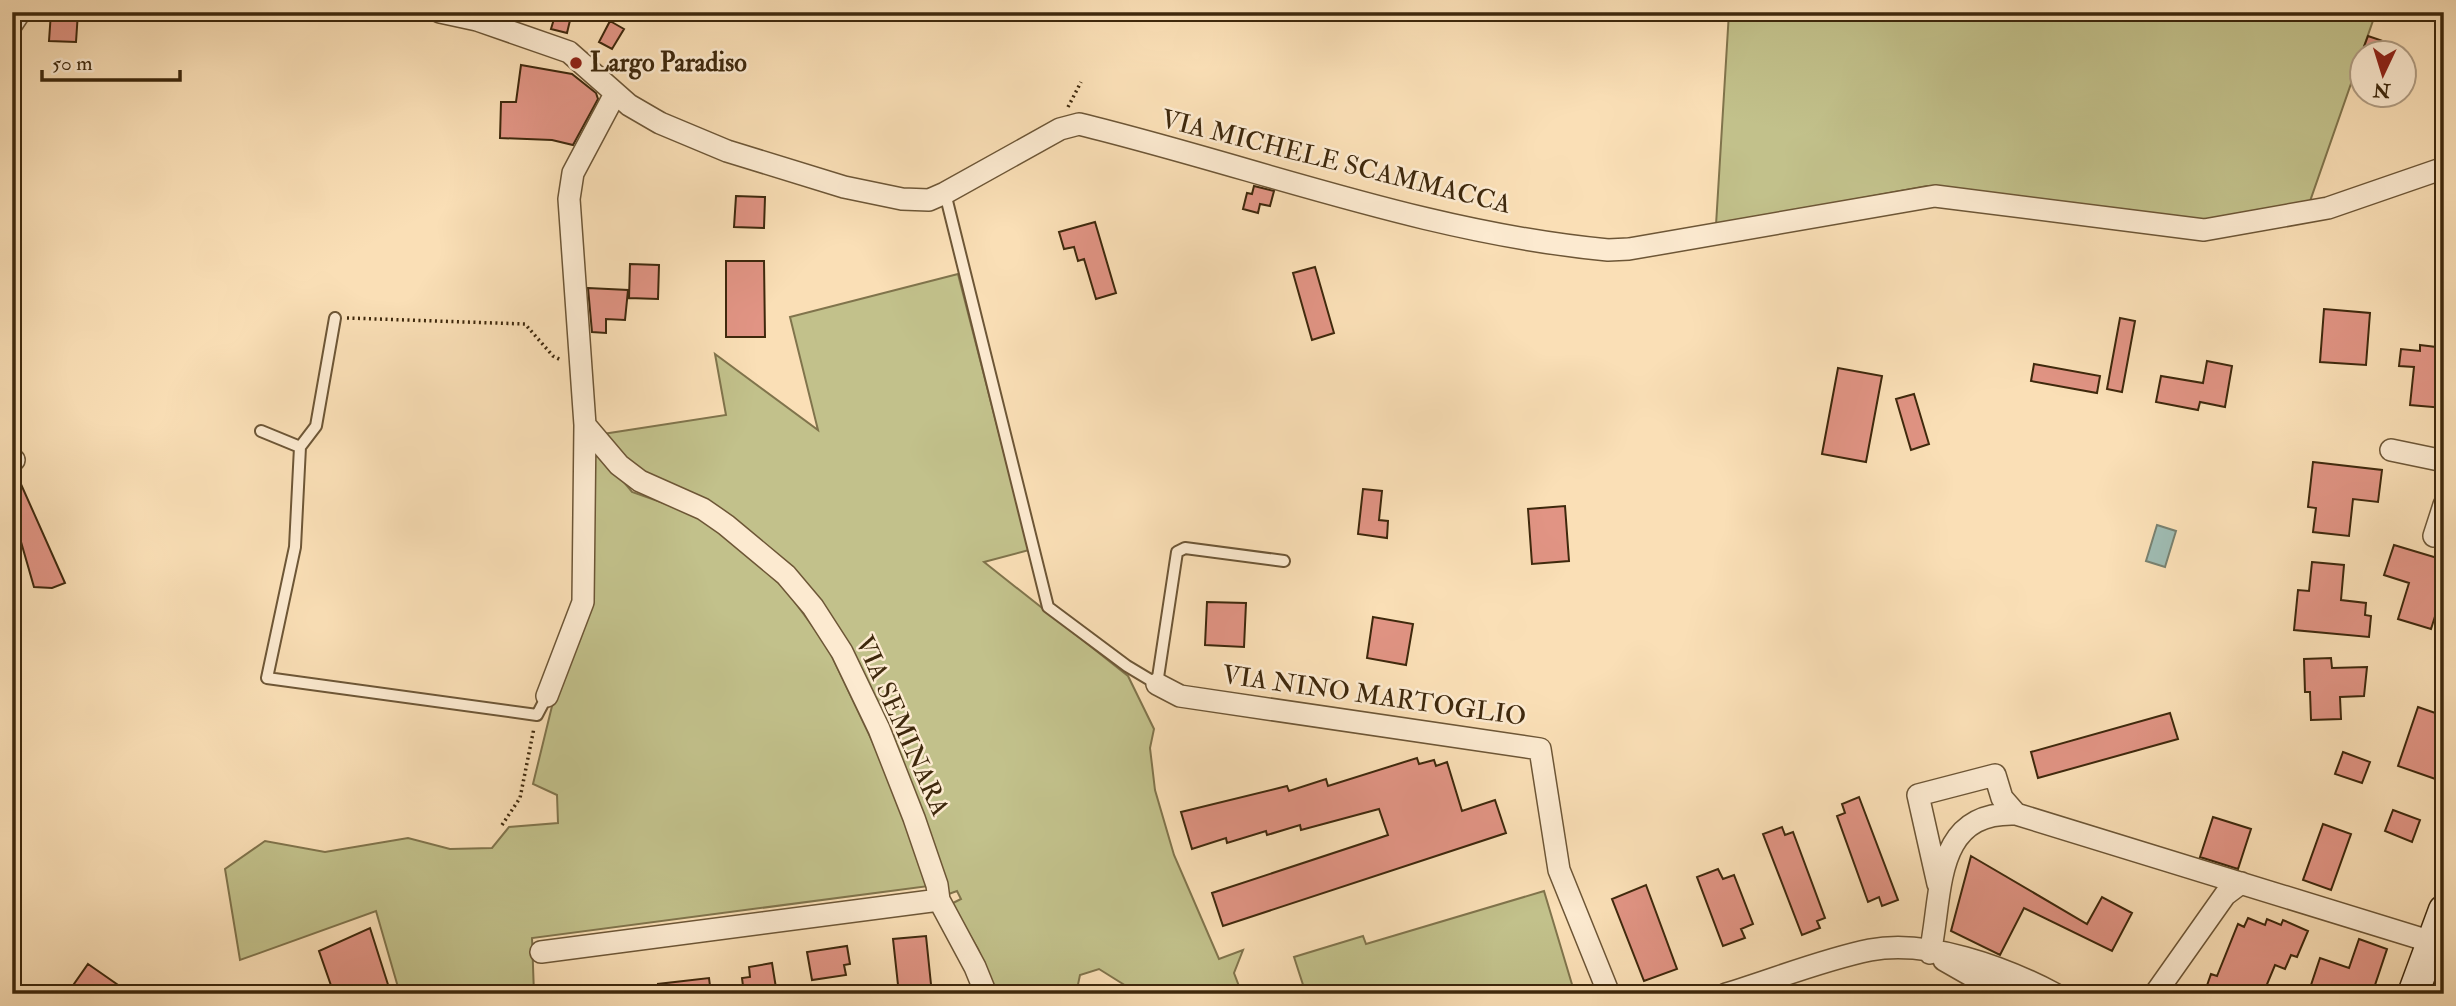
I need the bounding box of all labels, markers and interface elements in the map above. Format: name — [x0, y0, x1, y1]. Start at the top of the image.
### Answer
scale bar — [42, 38, 180, 82]
north arrow — [2348, 38, 2418, 108]
place label: Largo Paradiso — [590, 47, 747, 80]
text: 50 m — [52, 50, 93, 77]
marker: Largo Paradiso — [568, 55, 584, 71]
text: N — [2372, 77, 2392, 103]
street label: VIA MICHELE SCAMMACCA — [1158, 103, 1515, 221]
street label: VIA SEMINARA — [848, 631, 956, 822]
street label: VIA NINO MARTOGLIO — [1220, 659, 1528, 733]

